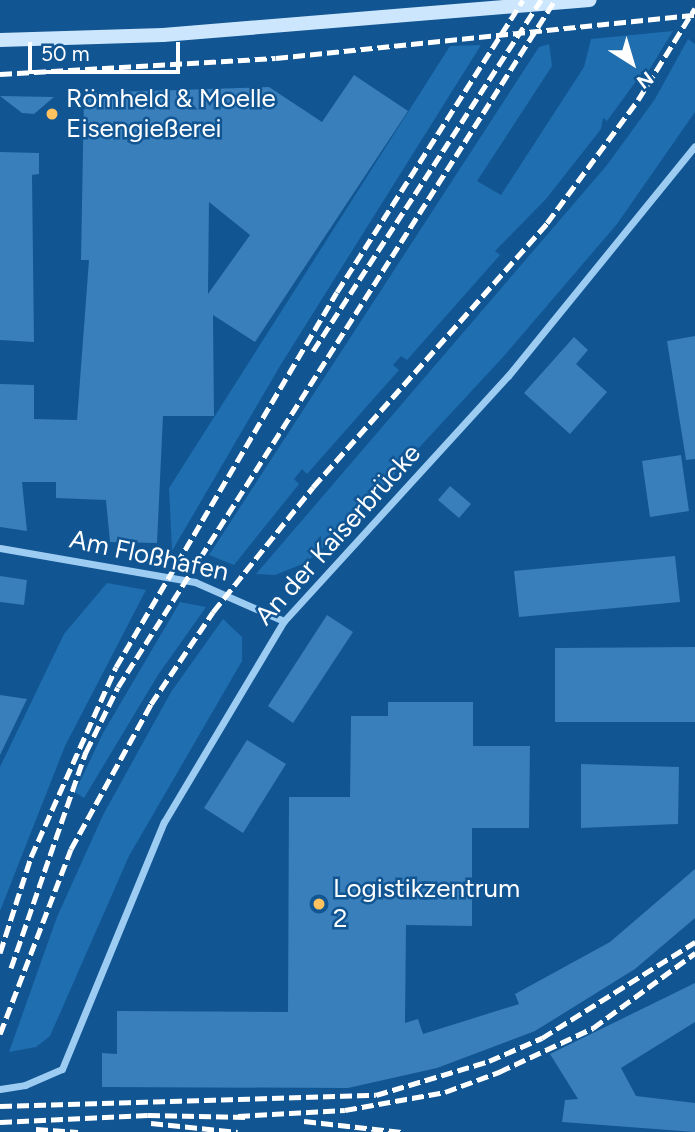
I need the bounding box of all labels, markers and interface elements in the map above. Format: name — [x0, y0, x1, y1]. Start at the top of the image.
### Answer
scale bar — [32, 28, 184, 72]
north arrow — [597, 28, 667, 98]
text: 50 m — [41, 41, 90, 66]
text: N — [632, 67, 658, 94]
place label: Römheld & Moelle Eisengießerei — [66, 83, 276, 144]
marker: Römheld & Moelle Eisengießerei — [44, 106, 60, 122]
street label: An der Kaiserbrücke — [249, 438, 427, 632]
street label: Am Floßhafen — [67, 524, 231, 588]
place label: Logistikzentrum 2 — [333, 873, 520, 934]
marker: Logistikzentrum 2 — [311, 896, 327, 912]

